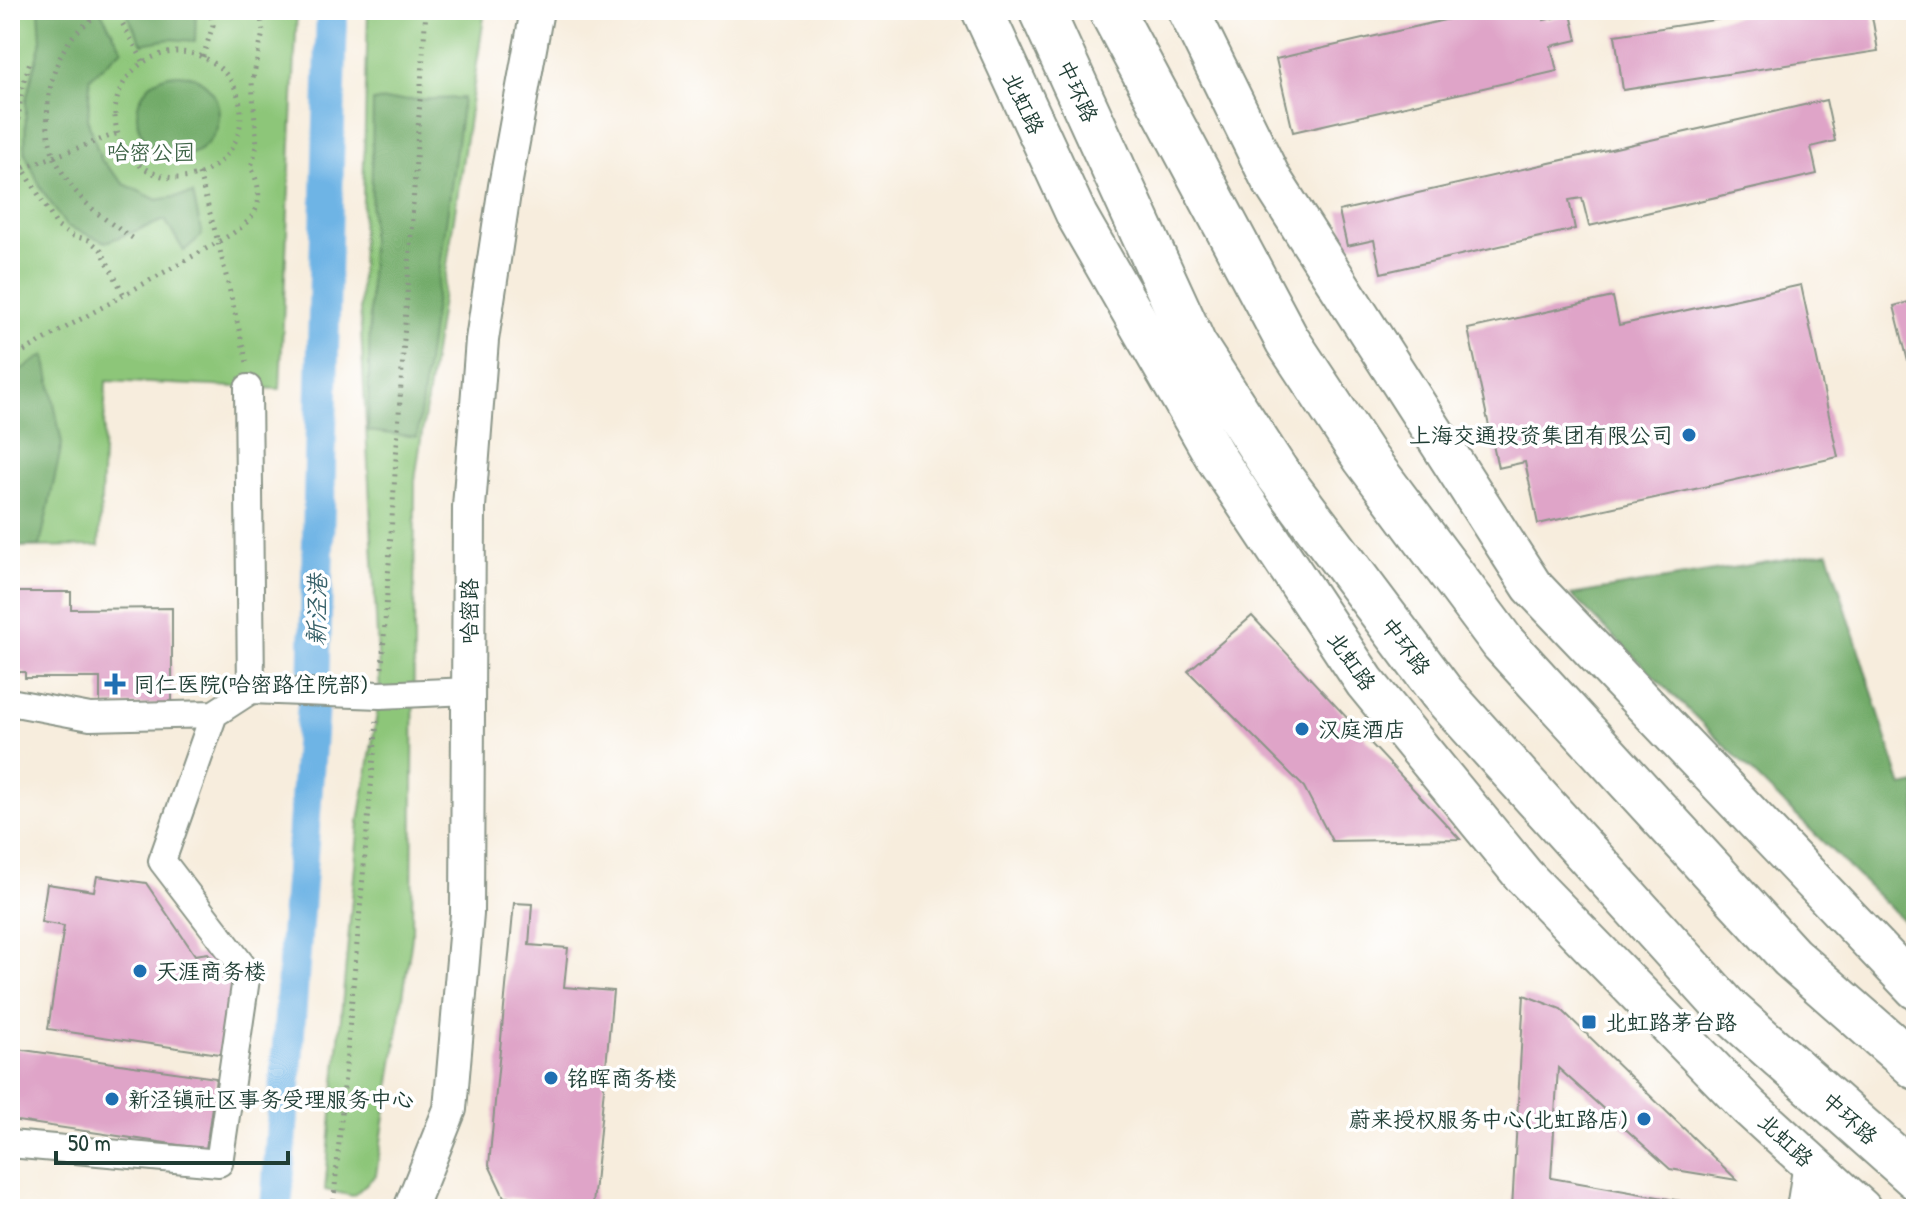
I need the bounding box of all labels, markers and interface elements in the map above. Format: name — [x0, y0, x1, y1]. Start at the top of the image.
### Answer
street label: 中环路 — [1050, 55, 1106, 127]
street label: 北虹路 — [996, 67, 1052, 139]
park label: 哈密公园 — [107, 137, 195, 167]
place label: 上海交通投资集团有限公司 — [1409, 420, 1673, 450]
marker: 上海交通投资集团有限公司 — [1680, 426, 1698, 444]
water label: 新泾港 — [299, 572, 333, 646]
street label: 哈密路 — [454, 578, 484, 644]
street label: 中环路 — [1374, 611, 1438, 681]
street label: 北虹路 — [1321, 625, 1383, 697]
place label: 同仁医院(哈密路住院部) — [133, 669, 368, 699]
marker: 同仁医院(哈密路住院部) — [104, 673, 126, 695]
place label: 汉庭酒店 — [1318, 714, 1406, 744]
marker: 汉庭酒店 — [1293, 720, 1311, 738]
place label: 天涯商务楼 — [156, 956, 266, 986]
marker: 天涯商务楼 — [131, 962, 149, 980]
place label: 北虹路茅台路 — [1605, 1007, 1737, 1037]
marker: 北虹路茅台路 — [1580, 1013, 1598, 1031]
place label: 铭晖商务楼 — [567, 1063, 677, 1093]
marker: 铭晖商务楼 — [542, 1069, 560, 1087]
place label: 新泾镇社区事务受理服务中心 — [128, 1084, 414, 1114]
street label: 中环路 — [1815, 1085, 1885, 1151]
marker: 新泾镇社区事务受理服务中心 — [103, 1090, 121, 1108]
place label: 蔚来授权服务中心(北虹路店) — [1349, 1104, 1628, 1134]
street label: 北虹路 — [1752, 1107, 1820, 1173]
marker: 蔚来授权服务中心(北虹路店) — [1635, 1110, 1653, 1128]
scale bar — [56, 1115, 288, 1165]
text: 50 m — [68, 1126, 111, 1158]

